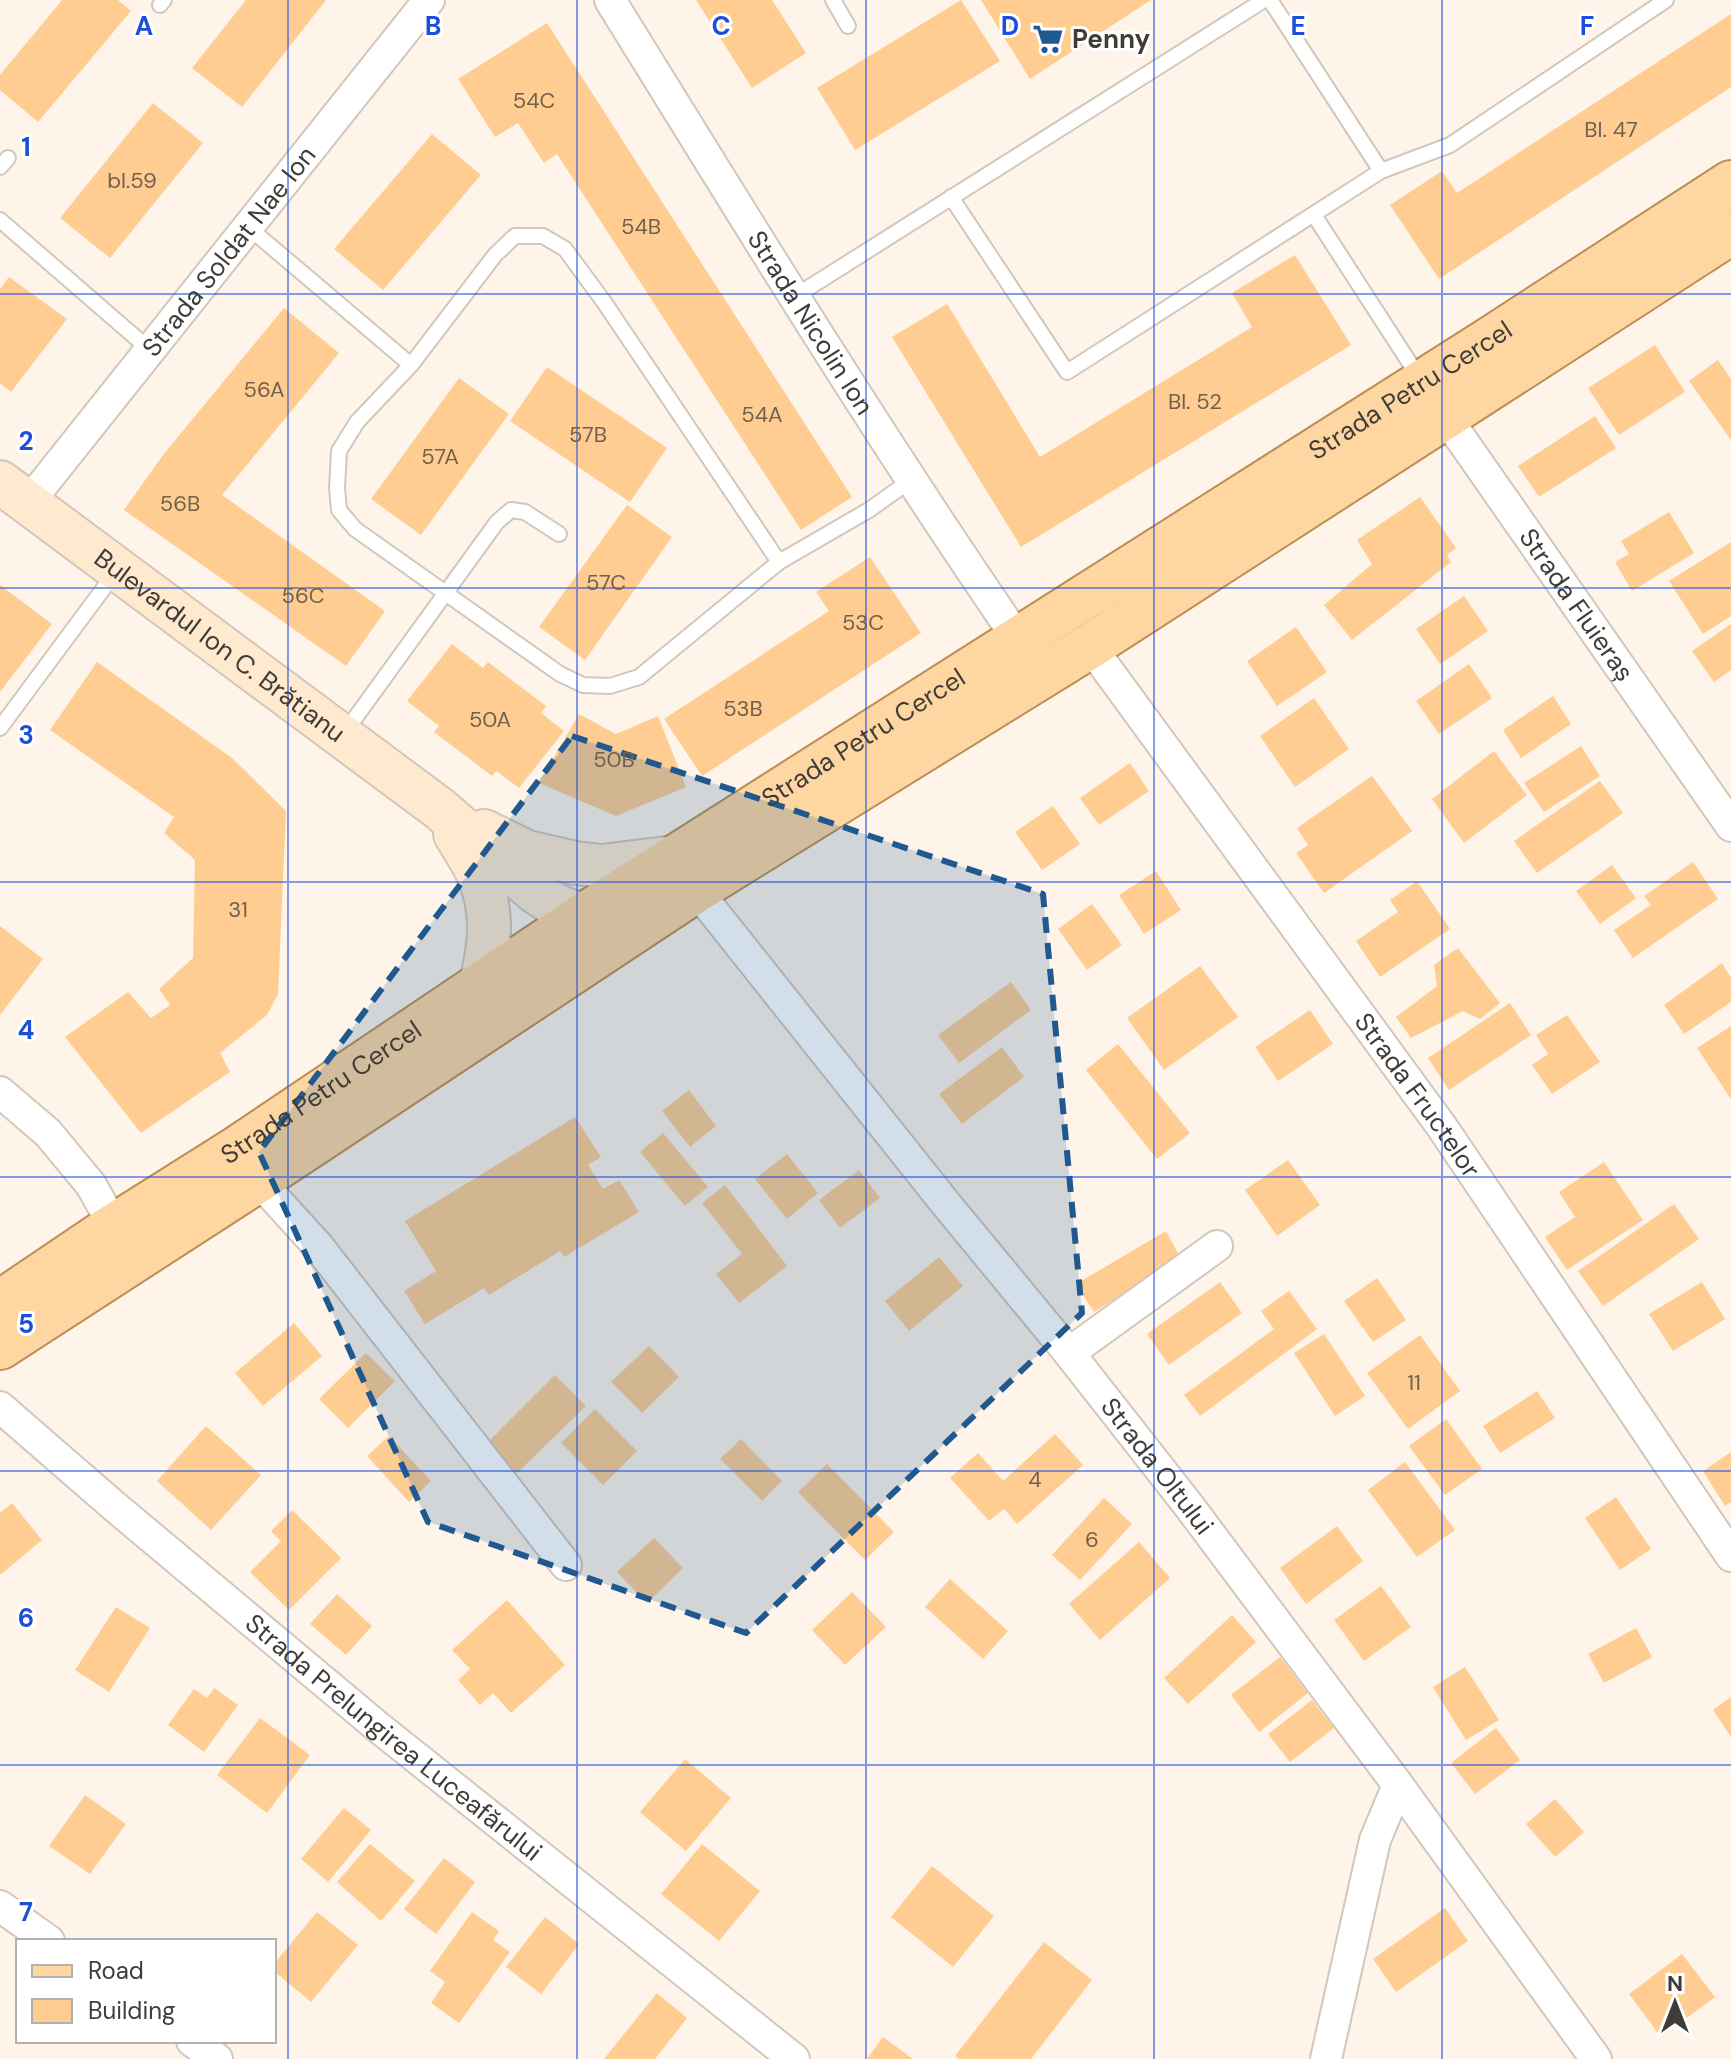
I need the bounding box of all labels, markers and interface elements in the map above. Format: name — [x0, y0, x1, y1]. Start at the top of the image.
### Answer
text: A — [135, 9, 153, 43]
text: B — [425, 9, 441, 43]
text: C — [711, 9, 731, 43]
text: D — [1001, 9, 1019, 43]
text: E — [1290, 9, 1306, 43]
text: F — [1580, 9, 1594, 43]
supermarket icon: Penny — [1031, 22, 1065, 56]
place label: Penny — [1072, 22, 1151, 56]
house number: 54C — [513, 86, 555, 115]
house number: Bl. 47 — [1584, 115, 1638, 144]
text: 1 — [21, 130, 31, 164]
street label: Strada Soldat Nae Ion — [134, 139, 323, 364]
house number: bl.59 — [107, 166, 157, 195]
house number: 54B — [621, 212, 661, 241]
street label: Strada Nicolin Ion — [740, 224, 882, 421]
street label: Strada Petru Cercel — [1302, 313, 1518, 468]
house number: 56A — [244, 375, 285, 404]
house number: Bl. 52 — [1168, 387, 1222, 416]
house number: 54A — [741, 400, 783, 429]
house number: 57B — [569, 420, 607, 449]
text: 2 — [18, 424, 34, 458]
house number: 57A — [421, 442, 459, 471]
house number: 56B — [160, 489, 200, 518]
street label: Strada Fluieraș — [1512, 522, 1642, 688]
street label: Bulevardul Ion C. Brătianu — [88, 541, 352, 750]
house number: 57C — [586, 568, 626, 597]
house number: 56C — [281, 581, 325, 610]
house number: 53C — [842, 608, 884, 637]
street label: Strada Petru Cercel — [755, 660, 972, 815]
house number: 53B — [723, 694, 763, 723]
house number: 50A — [469, 705, 511, 734]
text: 3 — [18, 718, 34, 752]
house number: 50B — [593, 745, 635, 774]
house number: 31 — [228, 895, 248, 924]
street label: Strada Fructelor — [1347, 1006, 1488, 1184]
text: 4 — [18, 1013, 34, 1047]
street label: Strada Petru Cercel — [214, 1013, 428, 1172]
text: 5 — [18, 1307, 34, 1341]
house number: 11 — [1407, 1368, 1421, 1397]
street label: Strada Oltului — [1093, 1391, 1221, 1541]
house number: 4 — [1028, 1465, 1042, 1494]
house number: 6 — [1085, 1525, 1099, 1554]
text: 6 — [18, 1601, 34, 1635]
street label: Strada Prelungirea Luceafărului — [238, 1606, 549, 1868]
text: 7 — [19, 1895, 33, 1929]
legend — [16, 1939, 276, 2043]
text: Road — [88, 1955, 144, 1986]
north arrow — [1635, 1963, 1715, 2043]
text: N — [1667, 1969, 1683, 1998]
text: Building — [88, 1995, 175, 2026]

